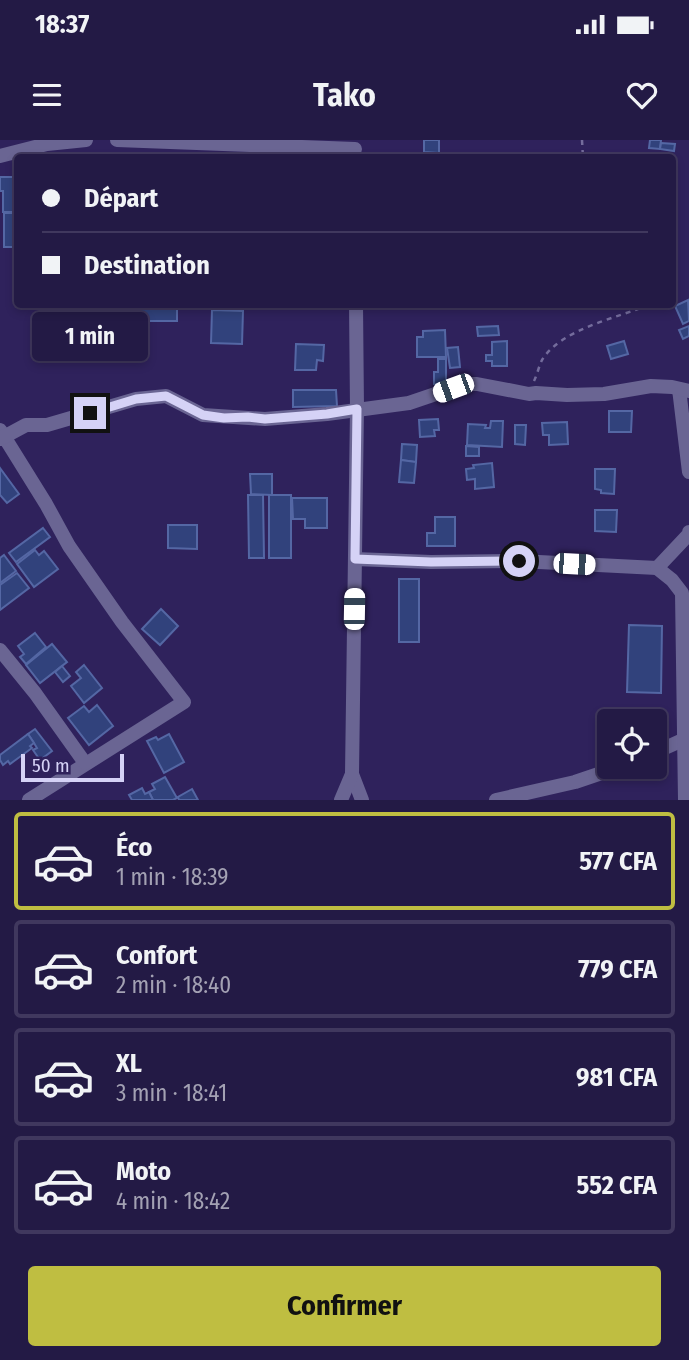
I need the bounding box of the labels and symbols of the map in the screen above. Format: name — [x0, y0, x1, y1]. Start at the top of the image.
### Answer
callout: 1 min — [32, 312, 148, 360]
car — [430, 371, 477, 405]
route end — [74, 397, 106, 429]
route start — [503, 545, 535, 577]
car — [553, 552, 596, 576]
car — [344, 588, 365, 630]
scale bar — [21, 751, 124, 783]

